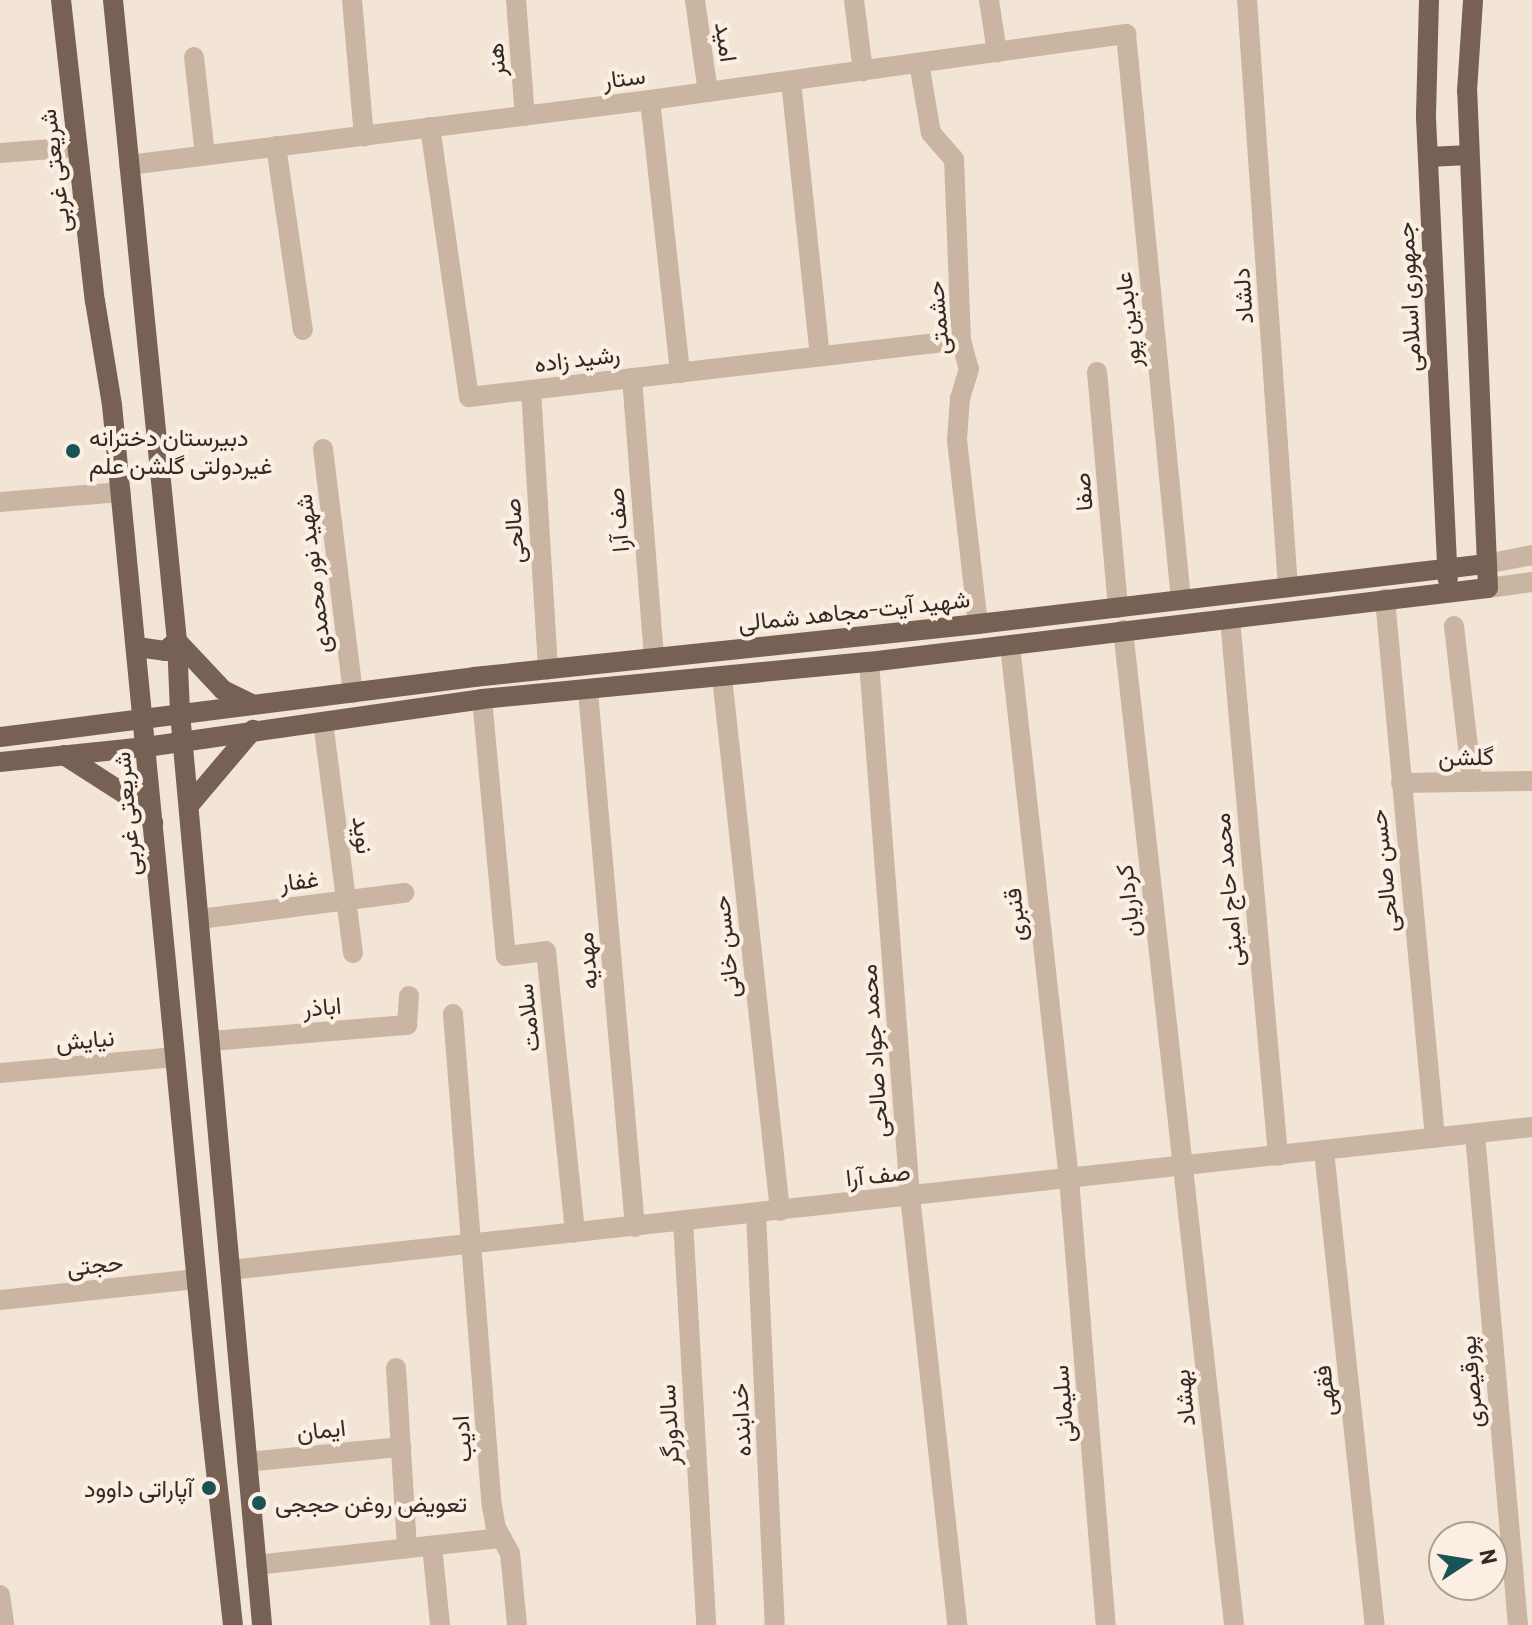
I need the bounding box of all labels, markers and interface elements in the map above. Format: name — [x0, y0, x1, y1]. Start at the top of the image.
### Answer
street label: امید — [710, 20, 744, 64]
street label: هنر — [479, 42, 511, 78]
street label: ستار — [601, 60, 647, 94]
street label: شریعتی غربی — [32, 107, 76, 235]
street label: جمهوری اسلامی — [1390, 221, 1426, 373]
street label: دلشاد — [1226, 267, 1258, 325]
street label: عابدین پور — [1108, 270, 1146, 370]
street label: حشمتی — [919, 280, 955, 356]
street label: رشید زاده — [532, 338, 622, 378]
place label: دبیرستان دخترانه غیردولتی گلشن علم — [89, 423, 272, 479]
marker: دبیرستان دخترانه غیردولتی گلشن علم — [64, 442, 82, 460]
street label: صفا — [1066, 472, 1098, 512]
street label: صف آرا — [600, 486, 634, 554]
street label: شهید نور محمدی — [288, 493, 336, 655]
street label: صالحی — [496, 497, 530, 565]
street label: شهید آیت-مجاهد شمالی — [737, 583, 971, 637]
street label: گلشن — [1438, 741, 1494, 771]
street label: شریعتی غربی — [106, 751, 146, 877]
street label: حسن صالحی — [1362, 808, 1404, 934]
street label: محمد حاج امینی — [1206, 812, 1248, 968]
street label: نوید — [347, 815, 381, 855]
street label: غفار — [278, 863, 320, 897]
street label: کرداریان — [1109, 863, 1145, 939]
street label: قنبری — [997, 887, 1031, 943]
street label: حسن خانی — [705, 894, 745, 1000]
street label: مهدیه — [569, 931, 603, 991]
street label: محمد جواد صالحی — [853, 963, 893, 1139]
street label: سلامت — [509, 982, 545, 1054]
street label: اباذر — [302, 990, 342, 1022]
street label: نیایش — [54, 1022, 116, 1056]
street label: صف آرا — [844, 1156, 912, 1192]
street label: حجتی — [65, 1247, 125, 1281]
street label: پورقیصری — [1452, 1335, 1488, 1429]
street label: سلیمانی — [1044, 1364, 1080, 1444]
street label: فقهی — [1307, 1364, 1341, 1418]
street label: بهشاد — [1166, 1368, 1200, 1428]
street label: خدابنده — [724, 1383, 756, 1457]
street label: سالدورگر — [651, 1384, 685, 1466]
street label: ایمان — [295, 1412, 347, 1446]
street label: ادیب — [445, 1415, 477, 1463]
place label: آپاراتی داوود — [84, 1474, 193, 1502]
marker: آپاراتی داوود — [200, 1479, 218, 1497]
place label: تعویض روغن حججی — [275, 1489, 467, 1517]
marker: تعویض روغن حججی — [250, 1494, 268, 1512]
north arrow — [1428, 1521, 1508, 1601]
text: N — [1475, 1547, 1504, 1566]

